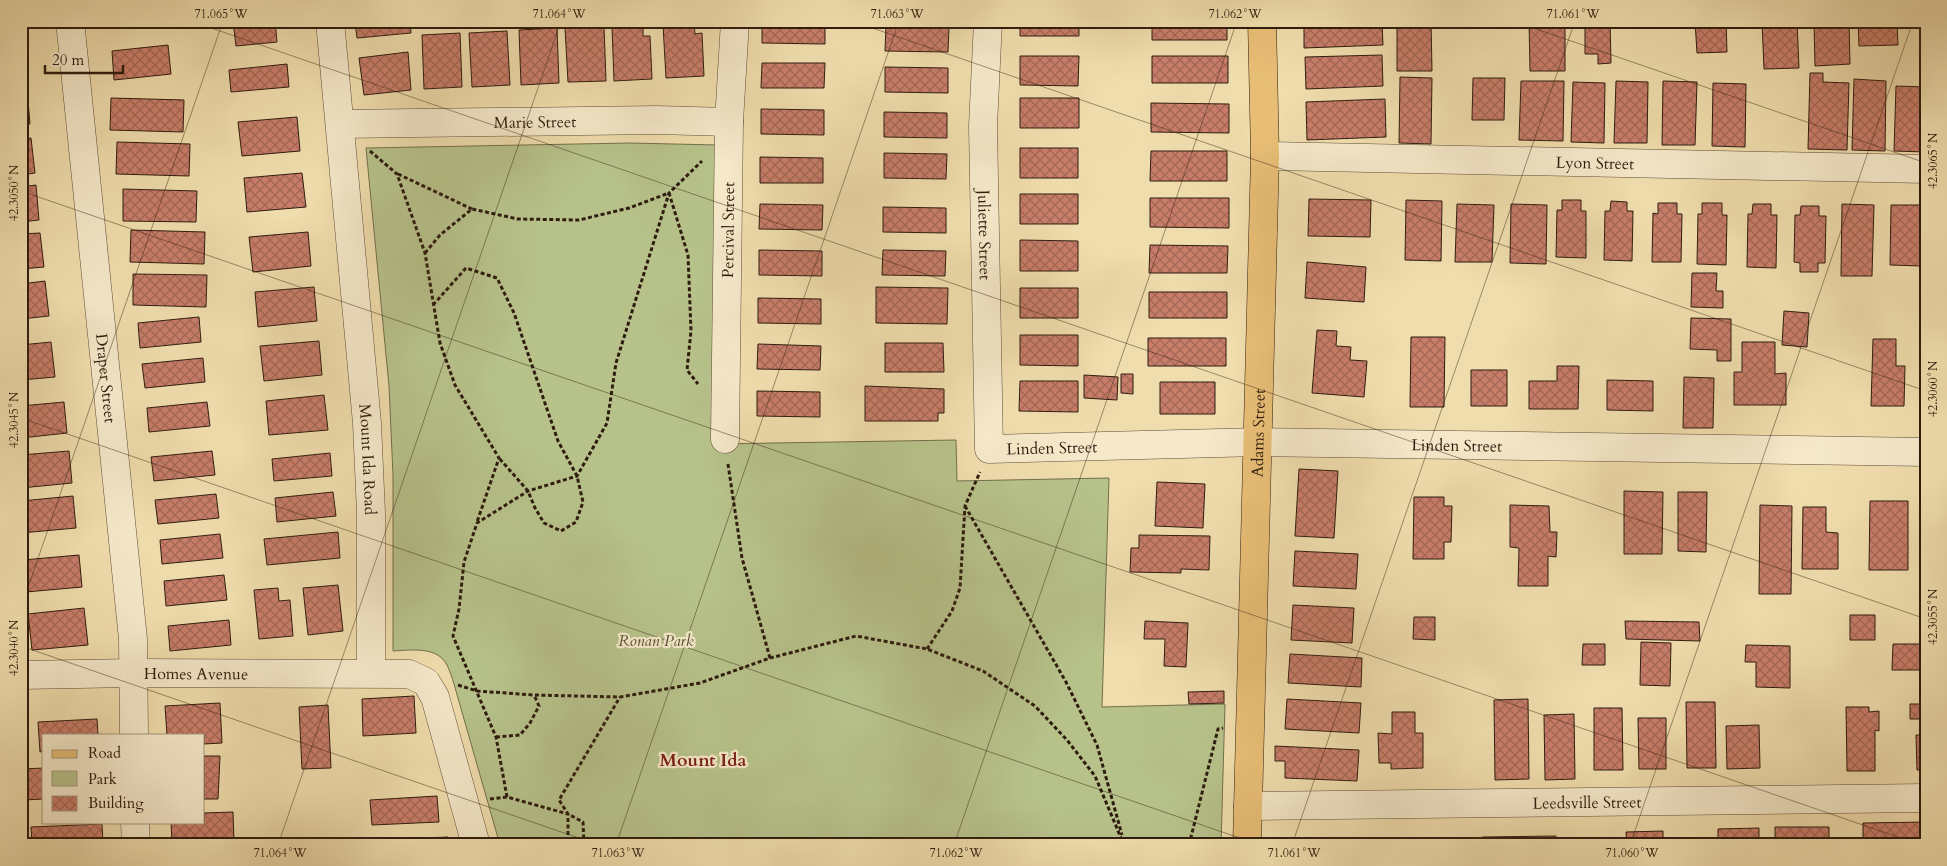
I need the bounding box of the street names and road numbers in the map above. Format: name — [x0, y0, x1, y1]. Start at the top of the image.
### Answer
street label: Marie Street — [494, 111, 576, 134]
street label: Lyon Street — [1555, 152, 1634, 175]
street label: Percival Street — [717, 182, 740, 278]
street label: Juliette Street — [972, 188, 996, 280]
street label: Draper Street — [90, 332, 121, 424]
street label: Adams Street — [1247, 389, 1271, 478]
street label: Mount Ida Road — [353, 403, 381, 516]
street label: Linden Street — [1411, 434, 1502, 458]
street label: Linden Street — [1006, 436, 1098, 461]
street label: Homes Avenue — [144, 663, 248, 685]
street label: Leedsville Street — [1532, 791, 1642, 815]

